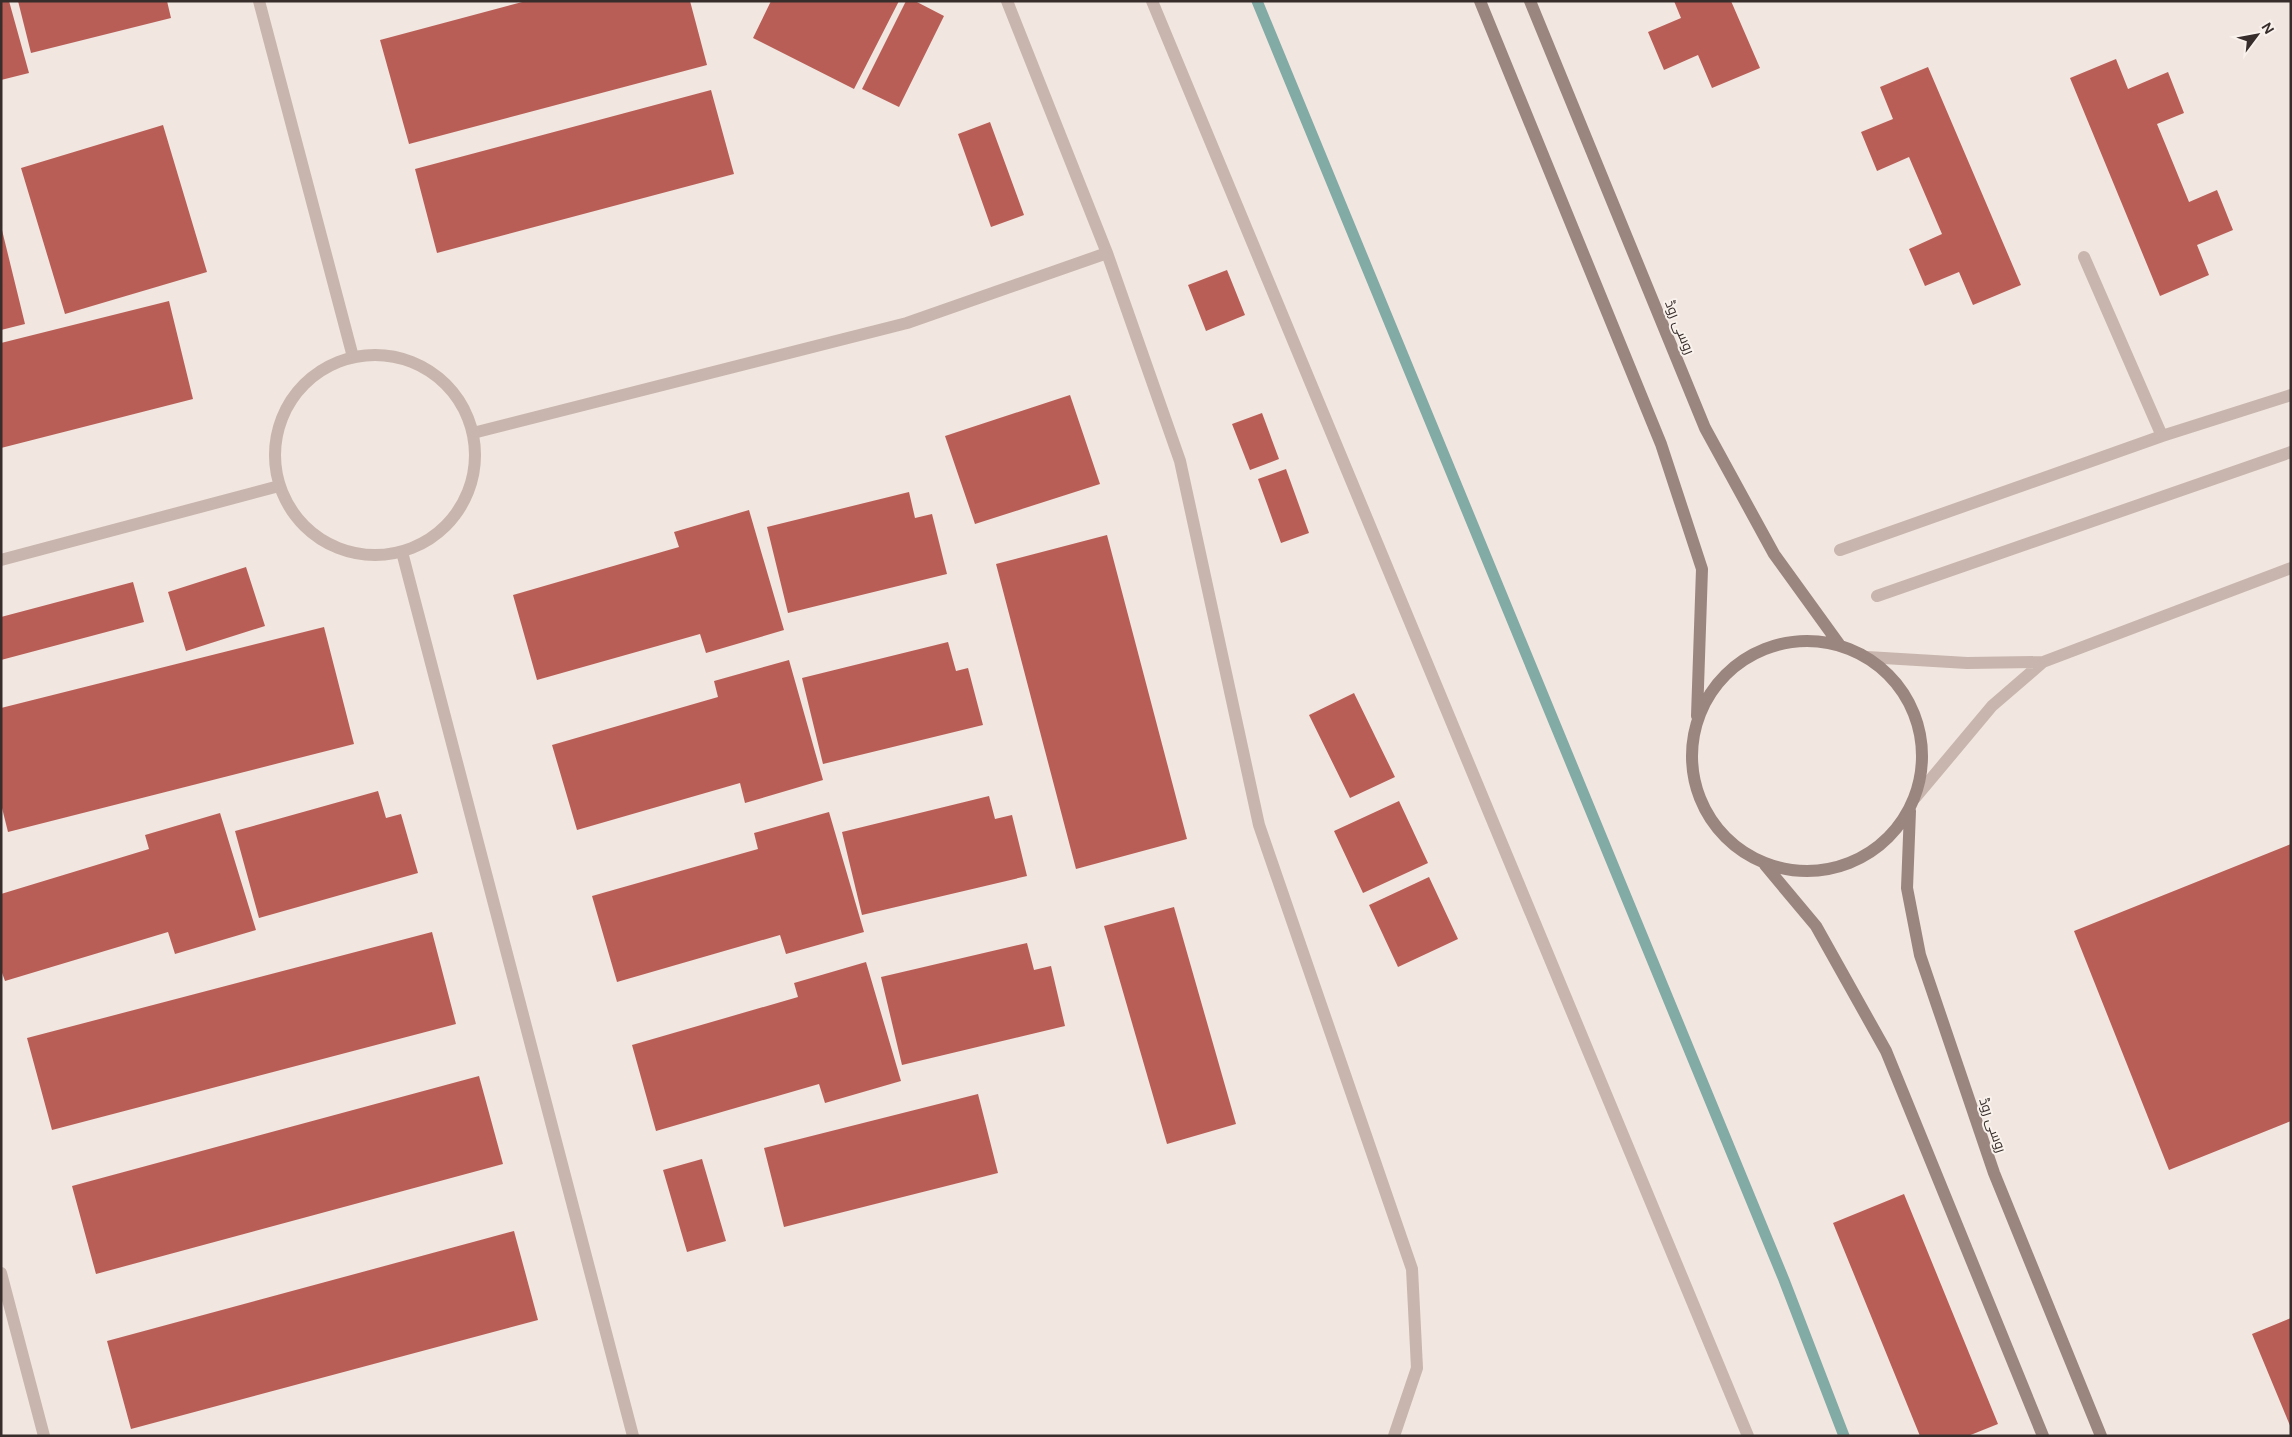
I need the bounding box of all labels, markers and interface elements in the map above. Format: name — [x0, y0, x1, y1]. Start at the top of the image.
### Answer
north arrow — [2232, 10, 2282, 60]
text: N — [2258, 19, 2278, 37]
street label: روسی روڈ — [1661, 297, 1699, 357]
street label: روسی روڈ — [1975, 1095, 2011, 1155]

